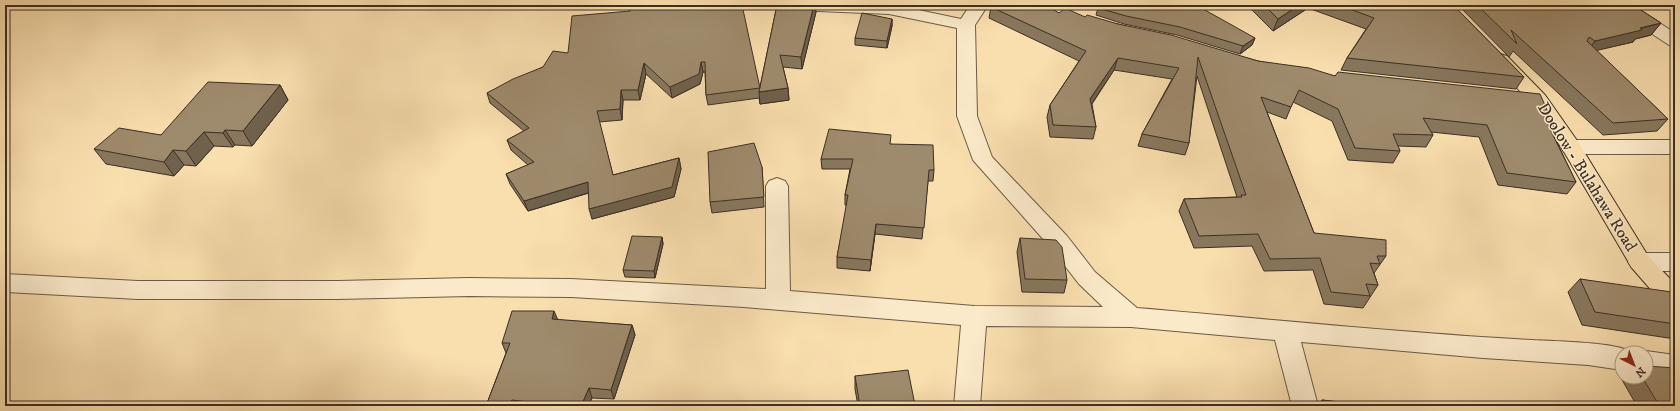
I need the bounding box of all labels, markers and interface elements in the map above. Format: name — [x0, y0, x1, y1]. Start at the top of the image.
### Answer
street label: Doolow - Bulahawa Road — [1532, 98, 1642, 256]
north arrow — [1614, 345, 1654, 385]
text: N — [1632, 363, 1648, 380]

